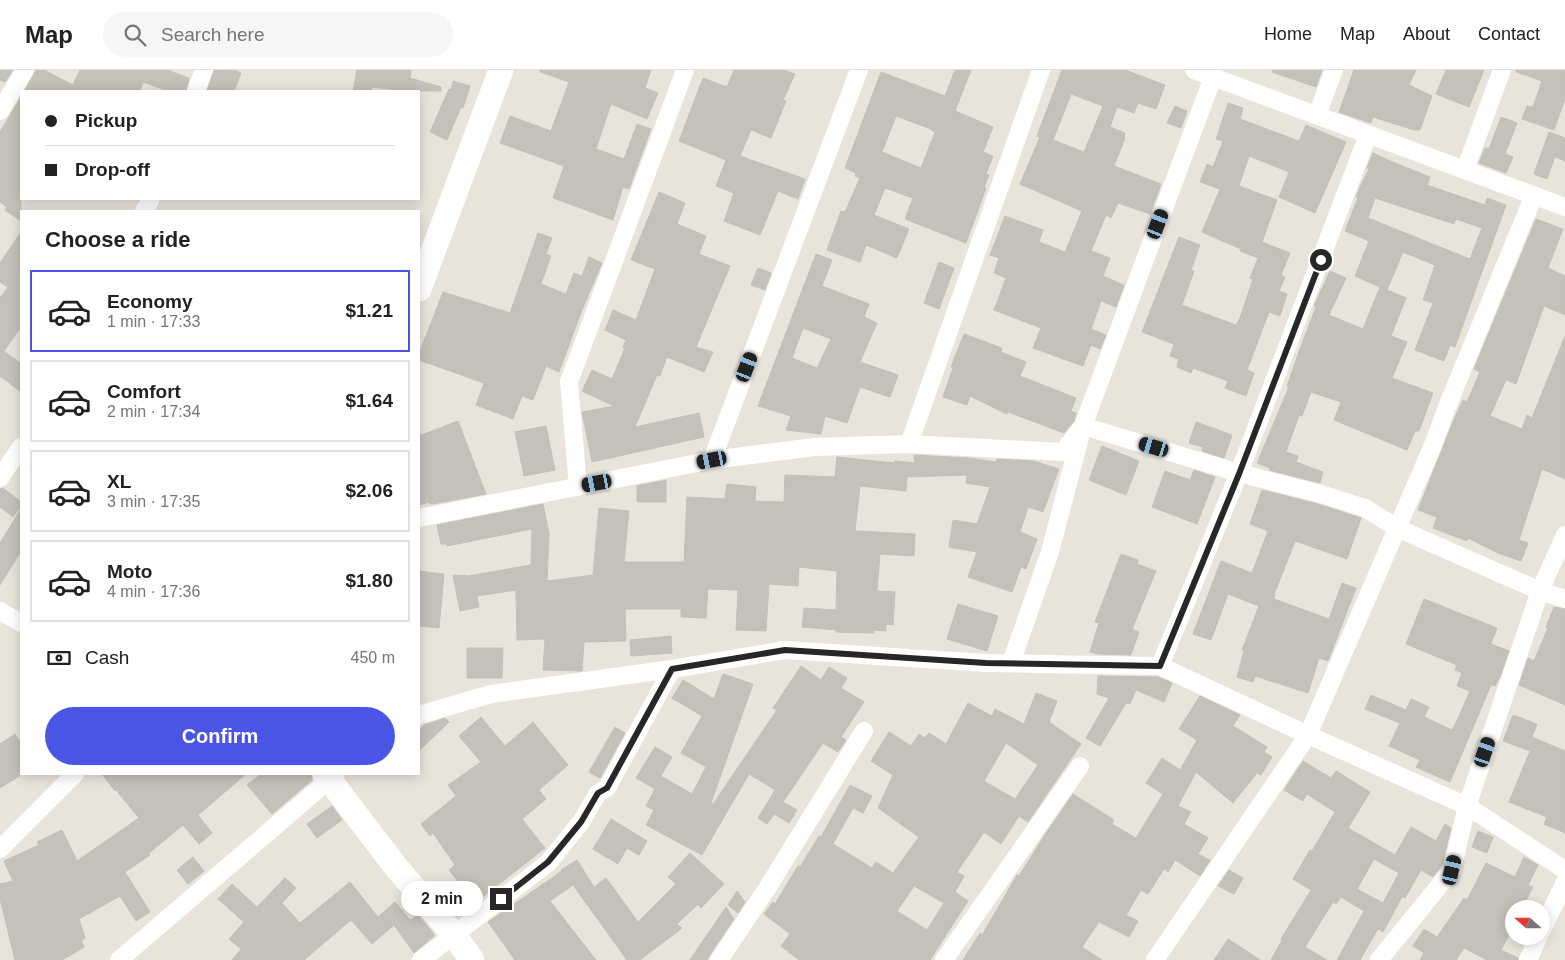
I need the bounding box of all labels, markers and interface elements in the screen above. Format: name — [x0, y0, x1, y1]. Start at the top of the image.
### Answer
search box — [103, 12, 453, 57]
text: Map — [25, 21, 73, 48]
icon: search — [121, 21, 149, 49]
text: Search here — [161, 24, 265, 45]
text: Home — [1264, 24, 1312, 44]
text: Map — [1340, 24, 1375, 44]
text: About — [1403, 24, 1450, 44]
text: Contact — [1478, 24, 1540, 44]
text: Pickup — [75, 110, 137, 131]
text: Drop-off — [75, 159, 150, 180]
car — [1145, 207, 1170, 241]
text: Choose a ride — [45, 227, 190, 252]
route start — [1310, 249, 1332, 271]
icon: car — [47, 289, 92, 334]
text: Economy — [107, 291, 193, 312]
text: $1.21 — [345, 300, 393, 321]
text: 1 min · 17:33 — [107, 313, 200, 330]
car — [734, 350, 759, 384]
icon: car — [47, 379, 92, 424]
text: Comfort — [107, 381, 181, 402]
text: $1.64 — [345, 390, 393, 411]
text: 2 min · 17:34 — [107, 403, 200, 420]
car — [1137, 435, 1170, 459]
car — [695, 450, 728, 470]
icon: car — [47, 469, 92, 514]
text: XL — [107, 471, 131, 492]
car — [580, 473, 613, 493]
text: $2.06 — [345, 480, 393, 501]
text: 3 min · 17:35 — [107, 493, 200, 510]
icon: car — [47, 559, 92, 604]
text: Moto — [107, 561, 152, 582]
text: $1.80 — [345, 570, 393, 591]
text: 4 min · 17:36 — [107, 583, 200, 600]
icon: cash — [45, 644, 73, 672]
text: Cash — [85, 647, 129, 668]
text: 450 m — [351, 649, 395, 666]
button: Confirm — [45, 707, 395, 765]
car — [1473, 735, 1496, 769]
car — [1441, 854, 1462, 886]
callout: 2 min — [401, 882, 484, 916]
route end — [490, 888, 512, 910]
text: 2 min — [421, 890, 463, 907]
north arrow — [1505, 900, 1550, 945]
map controls — [1505, 900, 1550, 945]

